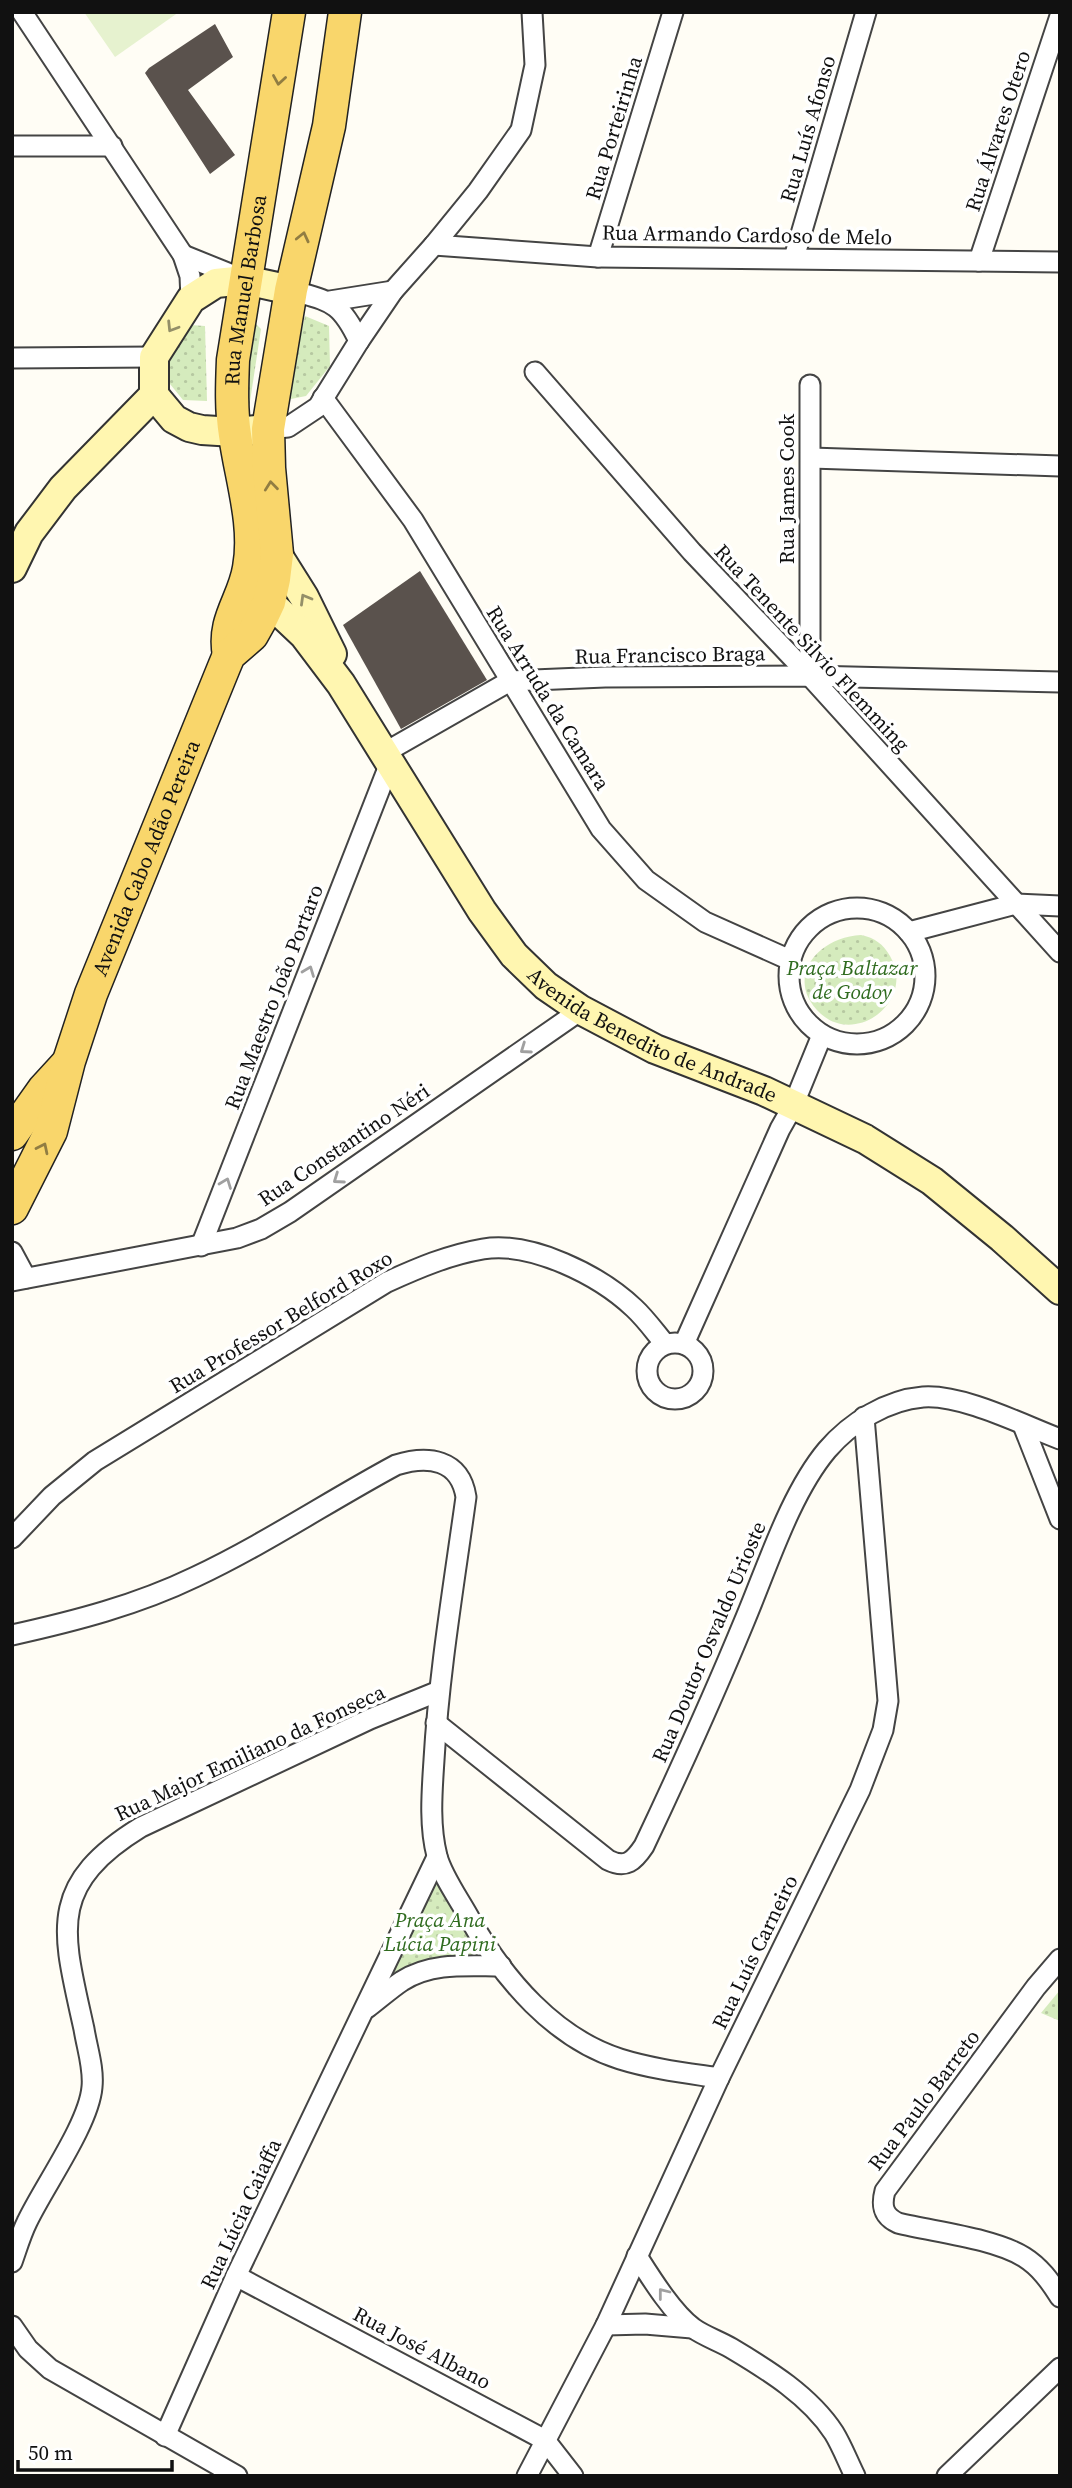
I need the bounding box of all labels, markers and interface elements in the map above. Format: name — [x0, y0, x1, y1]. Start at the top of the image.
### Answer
street label: Rua Álvares Otero — [958, 46, 1037, 215]
street label: Rua Porteirinha — [578, 52, 649, 203]
street label: Rua Luís Afonso — [773, 52, 842, 206]
one-way arrow — [272, 74, 287, 86]
street label: Rua Manuel Barbosa — [217, 192, 273, 386]
street label: Rua Armando Cardoso de Melo — [602, 217, 892, 252]
one-way arrow — [295, 232, 309, 244]
one-way arrow — [168, 319, 181, 332]
street label: Rua James Cook — [772, 413, 801, 564]
one-way arrow — [263, 480, 278, 492]
street label: Rua Tenente Silvio Flemming — [708, 537, 917, 758]
one-way arrow — [300, 593, 313, 606]
street label: Rua Arruda da Camara — [480, 600, 617, 796]
street label: Rua Francisco Braga — [574, 638, 766, 671]
street label: Avenida Cabo Adão Pereira — [85, 735, 207, 980]
street label: Rua Maestro João Portaro — [217, 880, 330, 1113]
park label: Praça Baltazar de Godoy — [785, 953, 918, 1006]
street label: Avenida Benedito de Andrade — [521, 961, 782, 1109]
one-way arrow — [300, 965, 314, 977]
one-way arrow — [520, 1041, 533, 1053]
street label: Rua Constantino Néri — [252, 1076, 435, 1213]
one-way arrow — [35, 1143, 49, 1155]
one-way arrow — [333, 1171, 346, 1183]
one-way arrow — [217, 1177, 231, 1189]
street label: Rua Professor Belford Roxo — [164, 1243, 398, 1400]
street label: Rua Doutor Osvaldo Urioste — [645, 1517, 773, 1767]
street label: Rua Major Emiliano da Fonseca — [110, 1677, 390, 1828]
street label: Rua Luís Carneiro — [705, 1870, 804, 2034]
park label: Praça Ana Lúcia Papini — [383, 1905, 497, 1958]
street label: Rua Paulo Barreto — [861, 2023, 986, 2176]
street label: Rua Lúcia Caiaffa — [193, 2134, 288, 2294]
one-way arrow — [658, 2288, 671, 2301]
street label: Rua José Albano — [348, 2299, 496, 2396]
scale bar — [18, 2428, 172, 2472]
text: 50 m — [28, 2438, 73, 2467]

